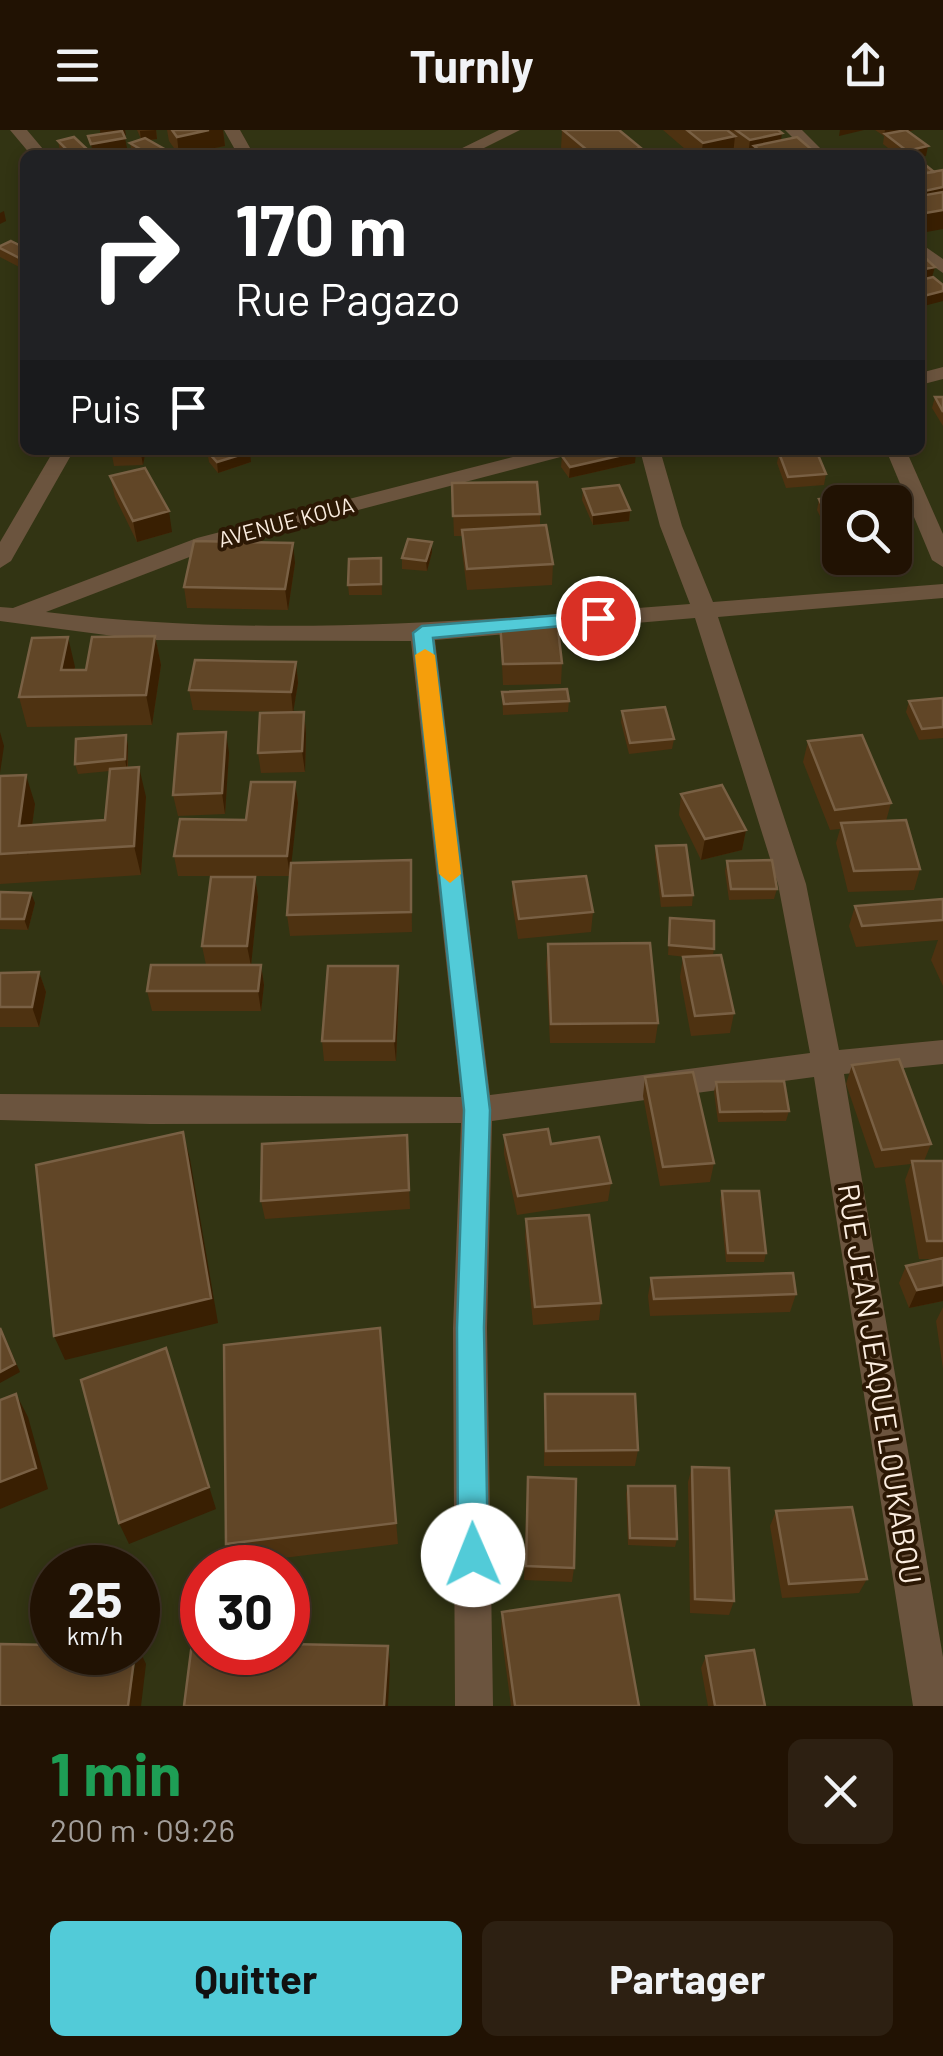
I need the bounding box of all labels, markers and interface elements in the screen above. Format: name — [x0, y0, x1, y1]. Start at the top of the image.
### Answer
icon: menu — [50, 38, 105, 93]
text: Turnly — [409, 38, 534, 92]
icon: share — [838, 38, 893, 93]
text: 170 m — [235, 186, 407, 270]
icon: right — [70, 190, 200, 320]
text: Rue Pagazo — [235, 271, 461, 325]
icon: arrive — [161, 380, 216, 435]
text: Puis — [70, 385, 141, 431]
map controls — [822, 485, 912, 575]
button: search — [822, 485, 912, 575]
street label: AVENUE KOUA — [215, 490, 356, 552]
pin — [556, 576, 641, 661]
icon: arrive — [571, 591, 626, 646]
street label: RUE JEAN JEAQUE LOUKABOU — [831, 1181, 930, 1587]
position arrow — [421, 1503, 525, 1607]
speed limit sign: 30 — [180, 1545, 310, 1675]
text: 25 — [68, 1568, 122, 1628]
text: km/h — [67, 1620, 123, 1650]
text: 1 min — [50, 1736, 181, 1808]
button: close — [788, 1739, 893, 1844]
text: 200 m · 09:26 — [50, 1810, 235, 1848]
button: Quitter — [50, 1921, 462, 2036]
button: Partager — [482, 1921, 893, 2036]

